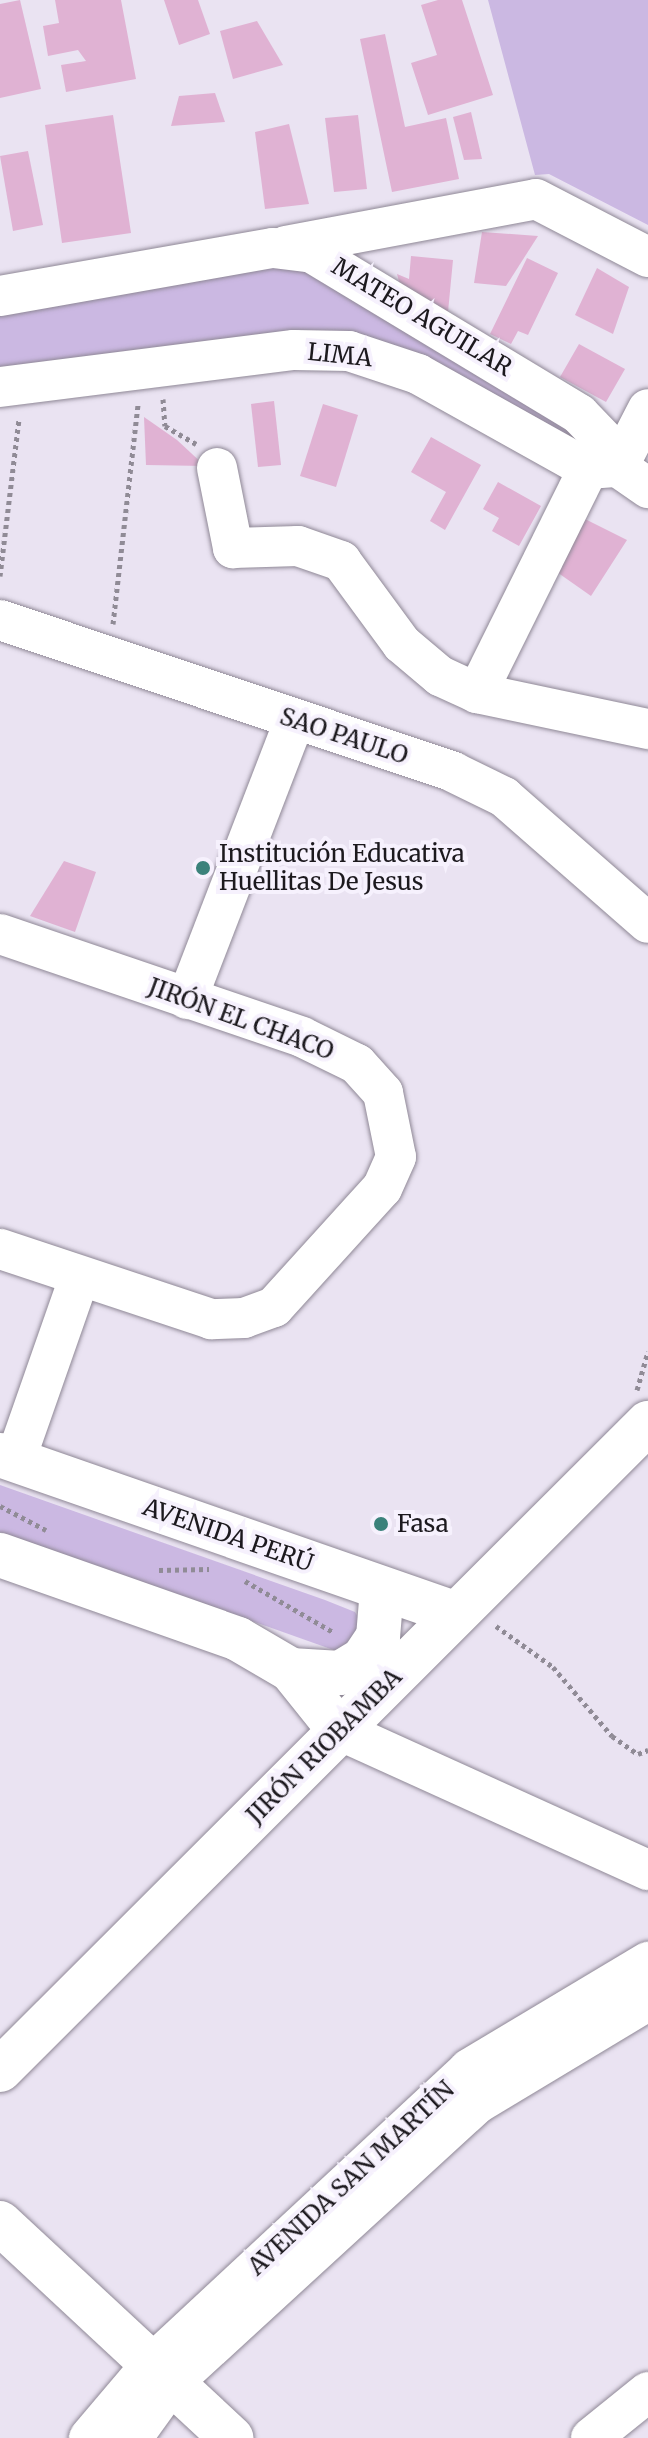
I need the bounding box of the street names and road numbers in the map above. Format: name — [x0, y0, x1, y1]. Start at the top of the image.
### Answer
street label: MATEO AGUILAR — [327, 252, 517, 382]
street label: LIMA — [306, 337, 374, 373]
street label: SAO PAULO — [276, 702, 412, 770]
street label: JIRÓN EL CHACO — [144, 972, 338, 1066]
street label: AVENIDA PERÚ — [139, 1492, 317, 1578]
street label: JIRÓN RIOBAMBA — [240, 1662, 408, 1830]
street label: AVENIDA SAN MARTÍN — [242, 2075, 460, 2281]

